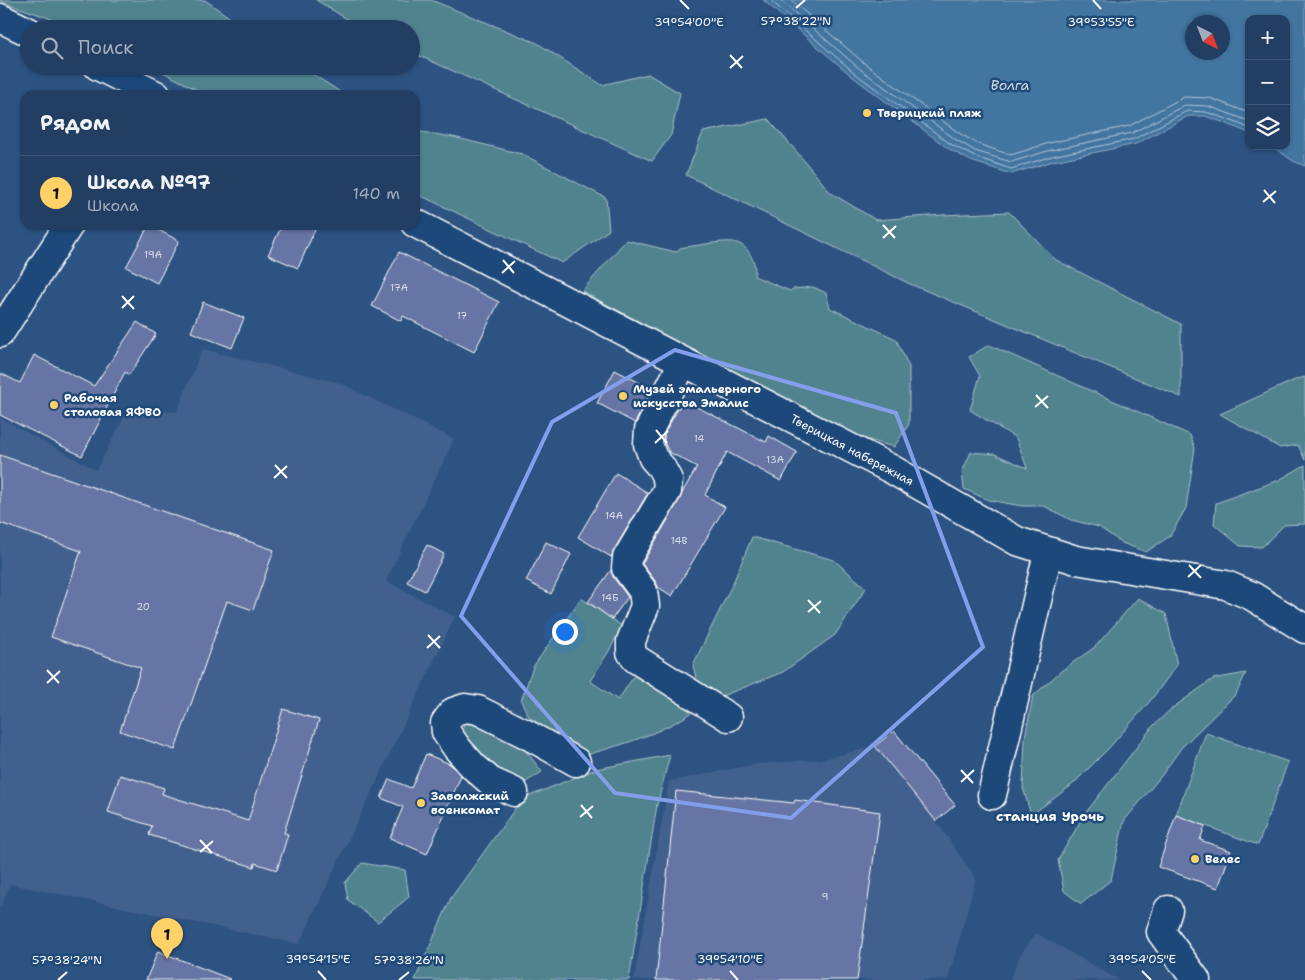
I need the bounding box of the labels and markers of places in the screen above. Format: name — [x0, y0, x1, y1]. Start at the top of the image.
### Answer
place label: Тверицкий пляж — [877, 105, 982, 121]
marker: Тверицкий пляж — [861, 107, 873, 119]
place label: Музей эмальерного искусства Эмалис — [633, 381, 761, 411]
place label: Рабочая столовая ЯФВО — [64, 390, 161, 420]
marker: Музей эмальерного искусства Эмалис — [617, 390, 629, 402]
marker: Рабочая столовая ЯФВО — [48, 399, 60, 411]
place label: Заволжский военкомат — [431, 788, 510, 818]
marker: Заволжский военкомат — [415, 797, 427, 809]
place label: Велес — [1205, 851, 1240, 867]
marker: Велес — [1189, 853, 1201, 865]
pin: 1 — [151, 918, 183, 959]

